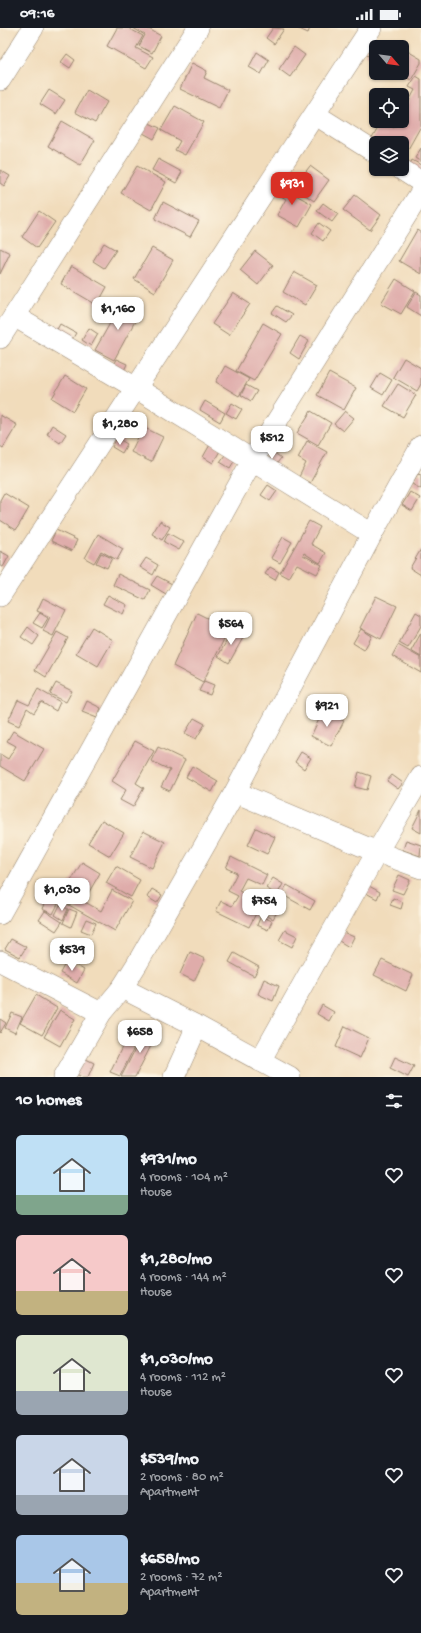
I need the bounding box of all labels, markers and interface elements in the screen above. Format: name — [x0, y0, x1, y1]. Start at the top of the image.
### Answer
text: 09:16 — [20, 5, 54, 23]
north arrow — [369, 40, 409, 80]
map controls — [369, 40, 409, 176]
button: locate — [369, 88, 409, 128]
button: layers — [369, 136, 409, 176]
pin: $931 — [268, 172, 316, 206]
text: $931 — [280, 177, 304, 192]
pin: $1,160 — [85, 297, 151, 331]
text: $1,160 — [101, 302, 135, 317]
pin: $1,280 — [87, 412, 153, 446]
text: $1,280 — [102, 417, 138, 432]
pin: $512 — [248, 426, 296, 460]
text: $512 — [260, 431, 284, 446]
pin: $564 — [207, 612, 255, 646]
text: $564 — [218, 617, 244, 632]
pin: $921 — [303, 694, 351, 728]
text: $921 — [315, 699, 339, 714]
pin: $1,030 — [29, 878, 95, 912]
text: $1,030 — [44, 883, 80, 898]
pin: $754 — [240, 889, 288, 923]
text: $754 — [251, 894, 277, 909]
pin: $539 — [48, 938, 96, 972]
text: $539 — [59, 943, 85, 958]
pin: $658 — [116, 1020, 164, 1054]
text: $658 — [127, 1025, 153, 1040]
icon: filters — [383, 1090, 405, 1112]
text: 10 homes — [16, 1091, 82, 1111]
text: $931/mo — [140, 1150, 197, 1170]
icon: home — [48, 1151, 96, 1199]
icon: heart — [383, 1164, 405, 1186]
text: 4 rooms · 104 m² — [140, 1170, 228, 1185]
text: House — [140, 1185, 172, 1200]
text: $1,280/mo — [140, 1250, 212, 1270]
icon: home — [48, 1251, 96, 1299]
icon: heart — [383, 1264, 405, 1286]
text: 4 rooms · 144 m² — [140, 1270, 227, 1285]
text: House — [140, 1285, 172, 1300]
text: $1,030/mo — [140, 1350, 213, 1370]
icon: home — [48, 1351, 96, 1399]
icon: heart — [383, 1364, 405, 1386]
text: 4 rooms · 112 m² — [140, 1370, 226, 1385]
text: House — [140, 1385, 172, 1400]
text: $539/mo — [140, 1450, 199, 1470]
icon: home — [48, 1451, 96, 1499]
icon: heart — [383, 1464, 405, 1486]
text: 2 rooms · 80 m² — [140, 1470, 224, 1485]
text: Apartment — [140, 1485, 199, 1500]
text: $658/mo — [140, 1550, 199, 1570]
icon: home — [48, 1551, 96, 1599]
icon: heart — [383, 1564, 405, 1586]
text: 2 rooms · 72 m² — [140, 1570, 222, 1585]
text: Apartment — [140, 1585, 199, 1600]

